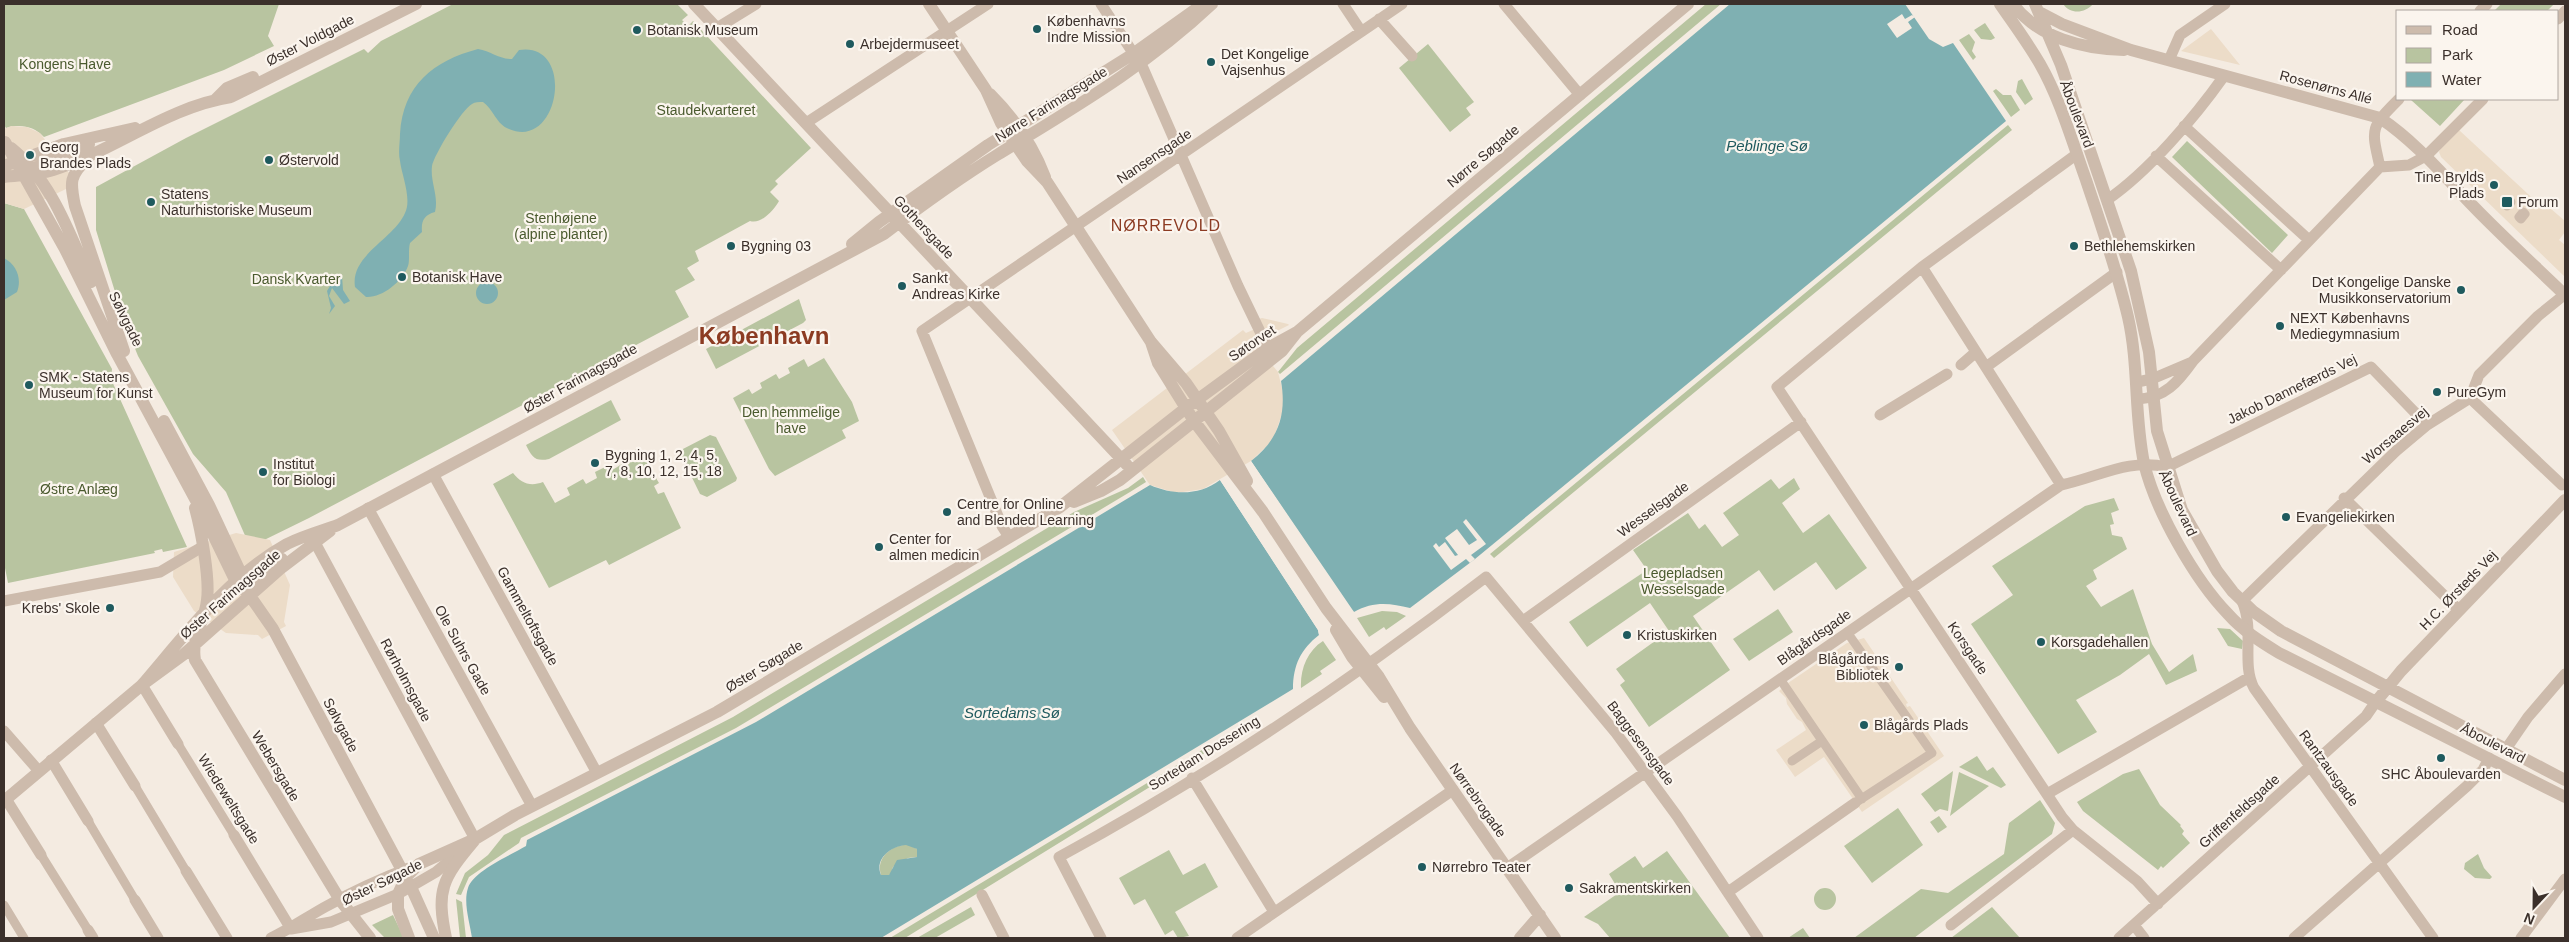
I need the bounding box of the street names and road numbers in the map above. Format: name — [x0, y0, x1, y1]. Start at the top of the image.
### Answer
street label: Øster Voldgade — [263, 11, 357, 69]
street label: Nørre Farimagsgade — [992, 63, 1110, 145]
street label: Rosenørns Allé — [2278, 67, 2374, 107]
street label: Åboulevard — [2057, 78, 2097, 150]
street label: Nørre Søgade — [1444, 121, 1522, 191]
street label: Nansensgade — [1114, 125, 1194, 187]
street label: Gothersgade — [891, 192, 958, 262]
street label: Sølvgade — [106, 289, 146, 349]
street label: Søtorvet — [1226, 322, 1278, 364]
street label: Øster Farimagsgade — [520, 340, 640, 416]
street label: Jakob Dannefærds Vej — [2225, 351, 2359, 427]
street label: Worsaaesvej — [2359, 403, 2431, 467]
street label: Åboulevard — [2156, 468, 2200, 538]
street label: Wesselsgade — [1614, 478, 1692, 540]
street label: Øster Farimagsgade — [177, 546, 284, 642]
street label: H.C. Ørsteds Vej — [2416, 547, 2500, 633]
street label: Gammeltoftsgade — [494, 564, 562, 668]
street label: Ole Suhrs Gade — [432, 602, 494, 698]
street label: Blågårdsgade — [1774, 606, 1854, 668]
street label: Korsgade — [1945, 619, 1992, 677]
street label: Rørholmsgade — [377, 636, 435, 724]
street label: Øster Søgade — [723, 637, 806, 695]
street label: Sølvgade — [320, 695, 362, 755]
street label: Baggesensgade — [1604, 698, 1678, 788]
street label: Sortedam Dossering — [1146, 712, 1262, 794]
street label: Åboulevard — [2458, 720, 2528, 766]
street label: Rantzausgade — [2296, 727, 2362, 809]
street label: Webersgade — [249, 728, 303, 804]
street label: Wiedeweltsgade — [195, 751, 263, 847]
street label: Nørrebrogade — [1446, 760, 1510, 840]
street label: Griffenfeldsgade — [2196, 771, 2283, 851]
street label: Øster Søgade — [339, 856, 425, 908]

